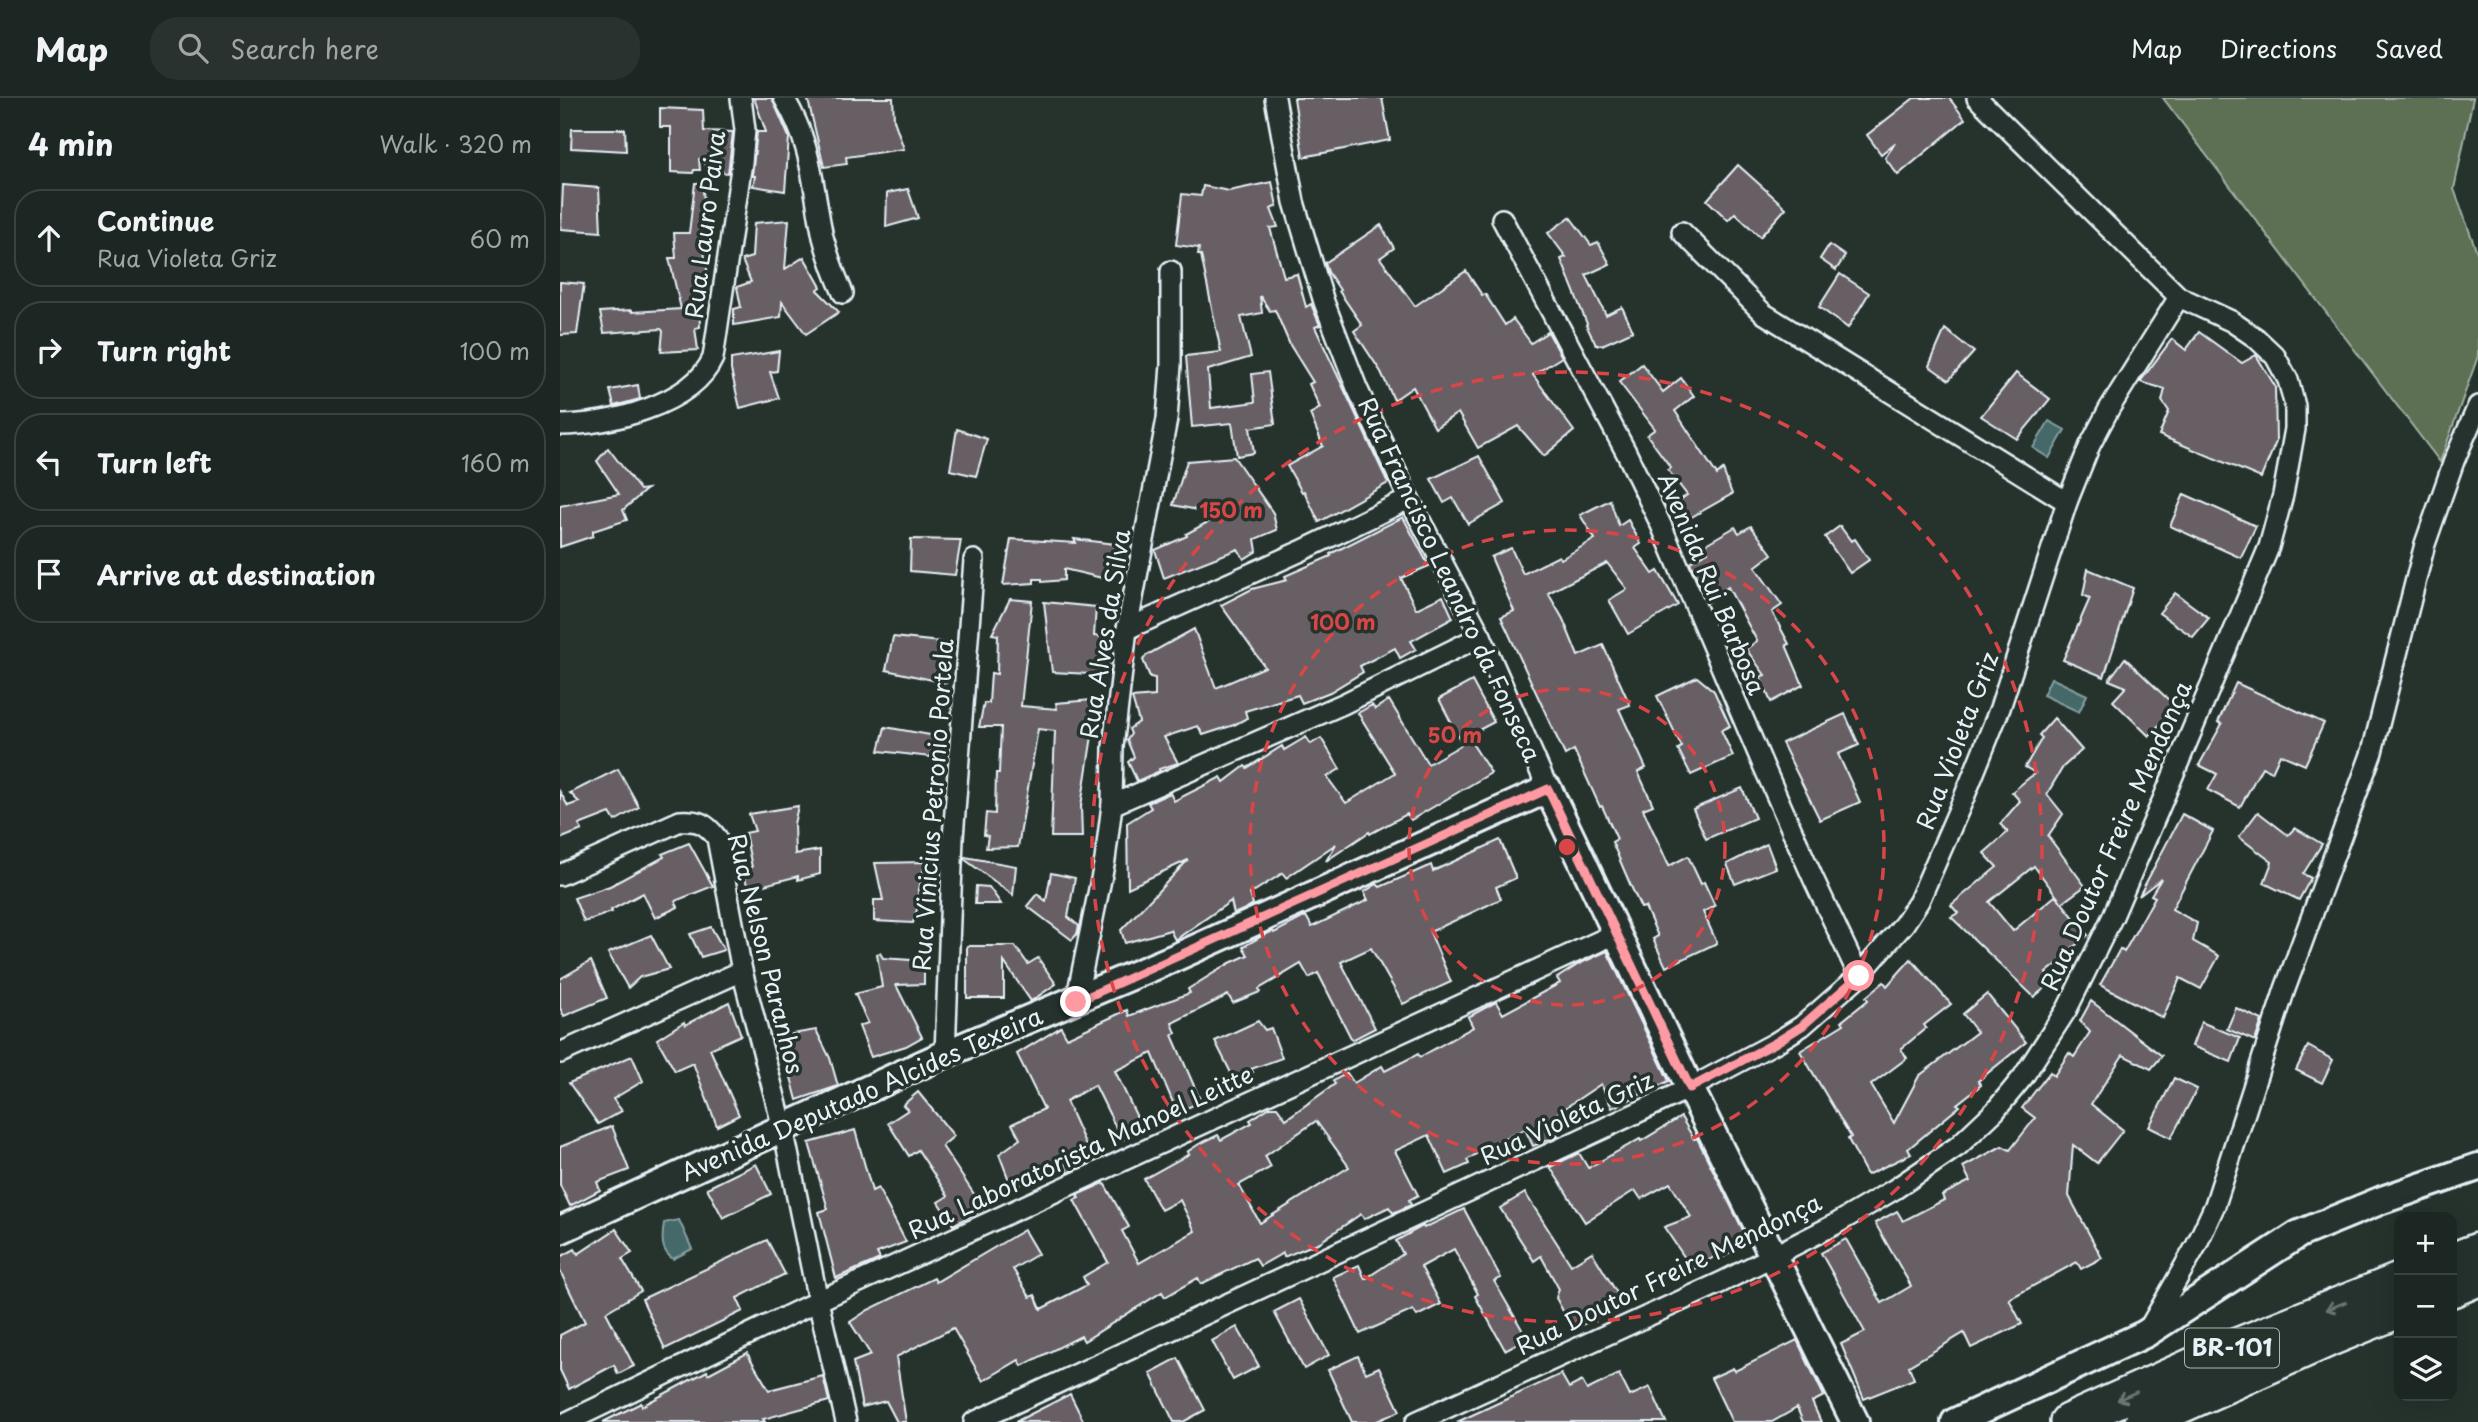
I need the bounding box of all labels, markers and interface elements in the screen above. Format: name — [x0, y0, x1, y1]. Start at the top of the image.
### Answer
search box — [150, 17, 640, 80]
text: Map — [35, 23, 108, 73]
icon: search — [174, 29, 212, 67]
text: Search here — [230, 29, 379, 68]
text: Map — [2131, 30, 2182, 66]
text: Directions — [2220, 30, 2337, 66]
text: Saved — [2375, 30, 2443, 66]
text: 4 min — [28, 121, 114, 166]
text: Walk · 320 m — [379, 126, 532, 161]
street label: Rua Lauro Paiva — [675, 129, 733, 321]
text: Continue — [97, 201, 214, 240]
icon: ahead — [30, 219, 68, 257]
text: 60 m — [470, 221, 530, 256]
text: Rua Violeta Griz — [97, 240, 277, 275]
icon: right — [30, 331, 68, 369]
text: Turn right — [97, 331, 231, 370]
text: 100 m — [460, 333, 530, 368]
street label: Rua Francisco Leandro da Fonseca — [1350, 391, 1551, 767]
icon: left — [30, 443, 68, 481]
text: Turn left — [97, 443, 212, 482]
text: 160 m — [461, 445, 530, 480]
street label: Avenida Rui Barbosa — [1650, 467, 1776, 700]
text: 150 m — [1199, 493, 1263, 525]
street label: Rua Alves da Silva — [1070, 526, 1138, 741]
icon: arrive — [30, 555, 68, 593]
text: Arrive at destination — [97, 555, 376, 594]
text: 100 m — [1310, 605, 1376, 637]
street label: Rua Vinicius Petronio Portela — [902, 638, 962, 972]
street label: Rua Violeta Griz — [1906, 646, 2007, 834]
street label: Rua Doutor Freire Mendonça — [2030, 674, 2200, 996]
text: 50 m — [1428, 718, 1482, 750]
street label: Rua Nelson Paranhos — [720, 829, 814, 1078]
centre of rings — [1555, 835, 1579, 859]
route start — [1843, 960, 1874, 991]
route end — [1060, 986, 1091, 1017]
street label: Avenida Deputado Alcides Texeira — [675, 997, 1048, 1189]
street label: Rua Laboratorista Manoel Leitte — [902, 1055, 1259, 1247]
street label: Rua Violeta Griz — [1474, 1061, 1659, 1173]
street label: Rua Doutor Freire Mendonça — [1509, 1183, 1827, 1363]
map controls — [2394, 1212, 2457, 1401]
button: + — [2394, 1212, 2457, 1275]
button: − — [2394, 1275, 2457, 1338]
one-way arrow — [2325, 1300, 2347, 1313]
road number: BR-101 — [2185, 1329, 2279, 1368]
button: layers — [2394, 1338, 2457, 1401]
one-way arrow — [2117, 1390, 2138, 1403]

